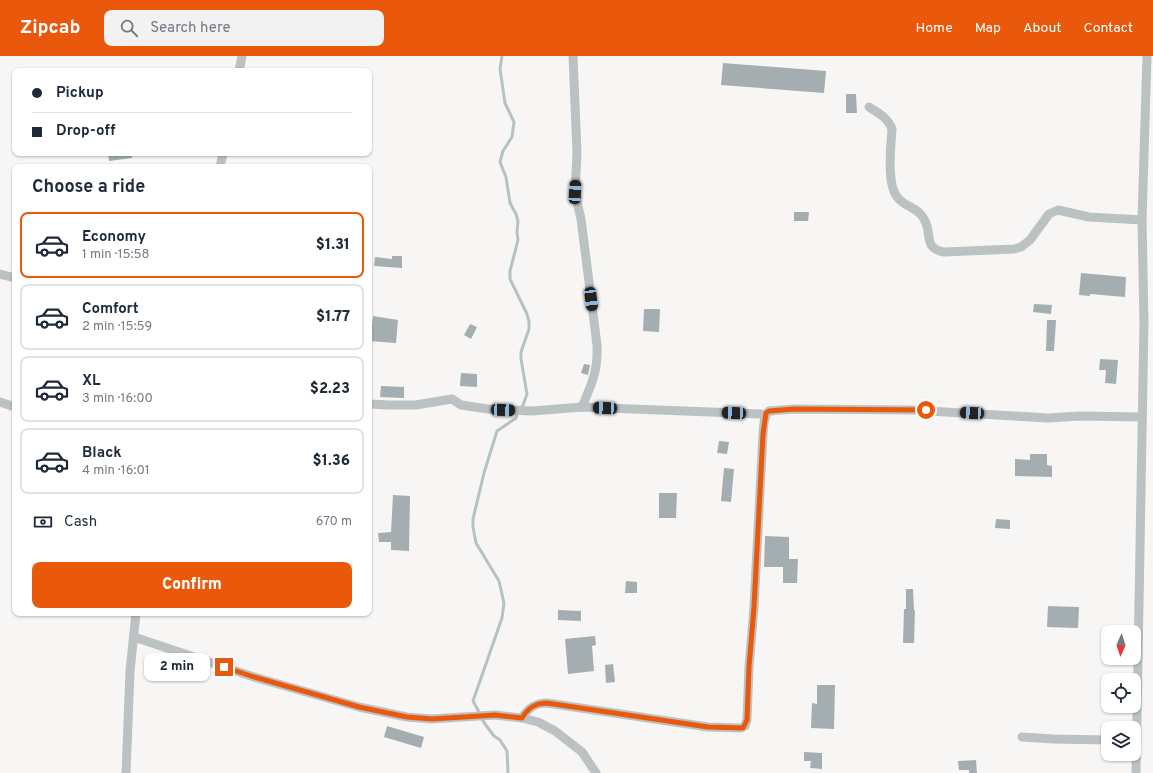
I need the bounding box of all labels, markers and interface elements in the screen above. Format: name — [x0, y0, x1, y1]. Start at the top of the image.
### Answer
search box — [104, 10, 384, 46]
text: Zipcab — [20, 16, 80, 40]
icon: search — [118, 17, 140, 39]
text: Search here — [150, 19, 231, 38]
text: Home — [916, 20, 953, 37]
text: Map — [975, 20, 1001, 37]
text: About — [1023, 20, 1062, 37]
text: Contact — [1084, 20, 1133, 37]
text: Pickup — [56, 84, 104, 103]
text: Drop-off — [56, 122, 116, 141]
text: Choose a ride — [32, 176, 145, 199]
car — [568, 180, 582, 204]
icon: car — [34, 227, 70, 263]
text: Economy — [82, 228, 146, 247]
text: $1.31 — [316, 236, 350, 255]
text: 1 min · 15:58 — [82, 247, 150, 263]
car — [584, 286, 598, 312]
icon: car — [34, 299, 70, 335]
text: Comfort — [82, 300, 139, 319]
text: $1.77 — [316, 308, 350, 327]
text: 2 min · 15:59 — [82, 319, 152, 335]
icon: car — [34, 371, 70, 407]
text: XL — [82, 372, 100, 391]
text: $2.23 — [310, 380, 350, 399]
text: 3 min · 16:00 — [82, 391, 153, 407]
route start — [917, 401, 935, 419]
car — [593, 402, 617, 414]
car — [491, 404, 515, 416]
car — [960, 406, 984, 420]
car — [722, 407, 746, 419]
icon: car — [34, 443, 70, 479]
text: Black — [82, 444, 122, 463]
text: $1.36 — [313, 452, 350, 471]
text: 4 min · 16:01 — [82, 463, 150, 479]
icon: cash — [32, 511, 54, 533]
text: Cash — [64, 513, 97, 532]
text: 670 m — [316, 514, 352, 530]
button: Confirm — [32, 562, 352, 608]
north arrow — [1101, 625, 1141, 665]
map controls — [1101, 625, 1141, 761]
callout: 2 min — [144, 653, 210, 681]
route end — [215, 658, 233, 676]
text: 2 min — [160, 659, 194, 675]
button: locate — [1101, 673, 1141, 713]
button: layers — [1101, 721, 1141, 761]

